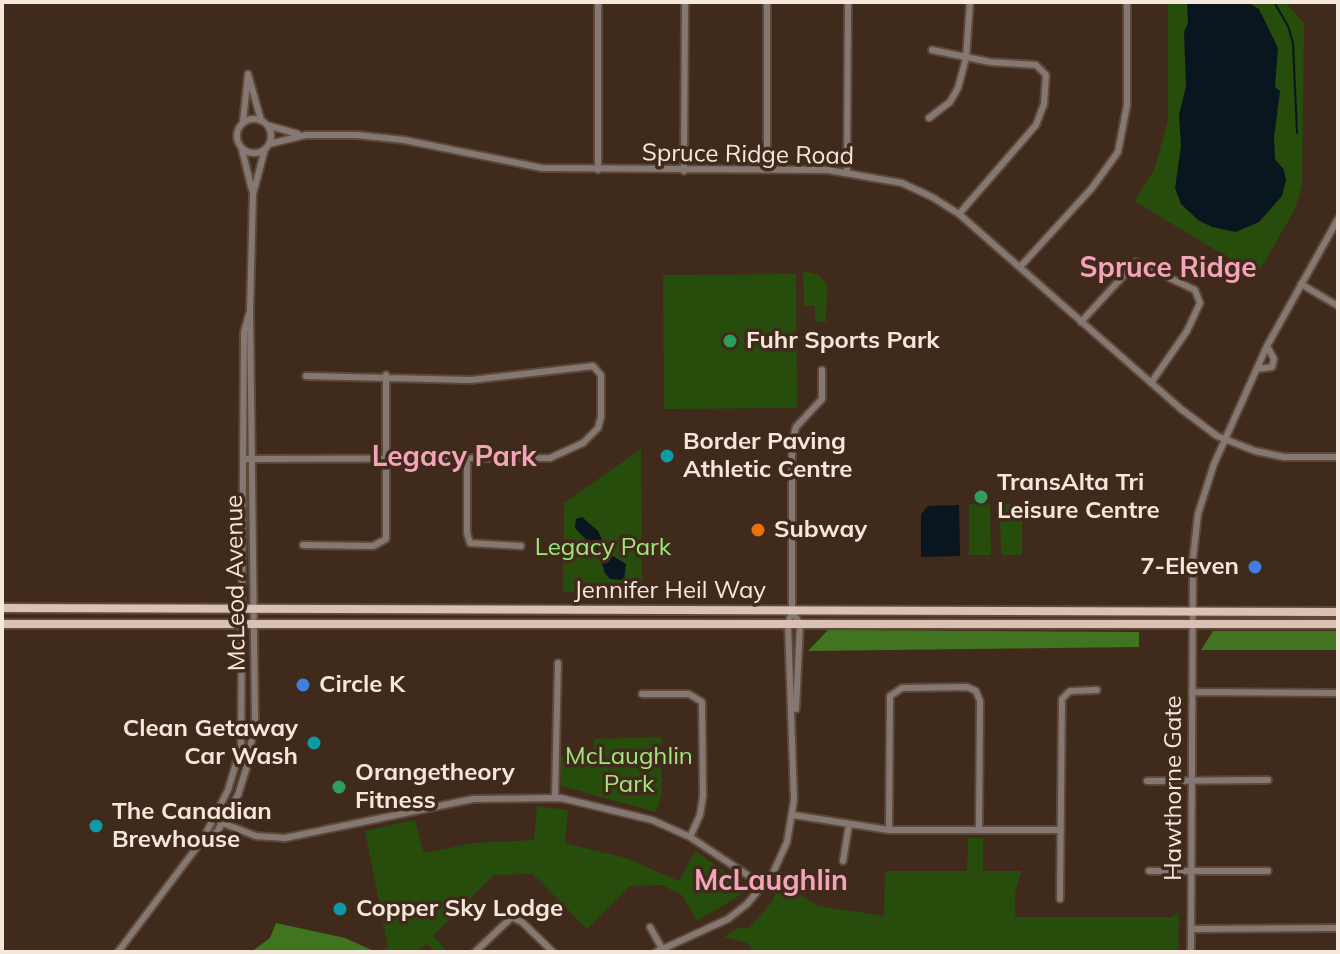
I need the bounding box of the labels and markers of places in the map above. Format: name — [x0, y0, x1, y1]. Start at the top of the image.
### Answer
place label: Fuhr Sports Park — [746, 327, 940, 355]
marker: Fuhr Sports Park — [721, 332, 739, 350]
place label: Border Paving Athletic Centre — [683, 428, 852, 484]
marker: Border Paving Athletic Centre — [658, 447, 676, 465]
place label: TransAlta Tri Leisure Centre — [997, 469, 1160, 525]
marker: TransAlta Tri Leisure Centre — [972, 488, 990, 506]
place label: Subway — [774, 516, 867, 544]
marker: Subway — [749, 521, 767, 539]
place label: 7-Eleven — [1140, 553, 1239, 581]
marker: 7-Eleven — [1246, 558, 1264, 576]
place label: Circle K — [319, 671, 405, 699]
marker: Circle K — [294, 676, 312, 694]
place label: Clean Getaway Car Wash — [123, 715, 298, 771]
marker: Clean Getaway Car Wash — [305, 734, 323, 752]
place label: Orangetheory Fitness — [355, 759, 515, 815]
marker: Orangetheory Fitness — [330, 778, 348, 796]
place label: The Canadian Brewhouse — [112, 798, 272, 854]
marker: The Canadian Brewhouse — [87, 817, 105, 835]
place label: Copper Sky Lodge — [356, 895, 563, 923]
marker: Copper Sky Lodge — [331, 900, 349, 918]

